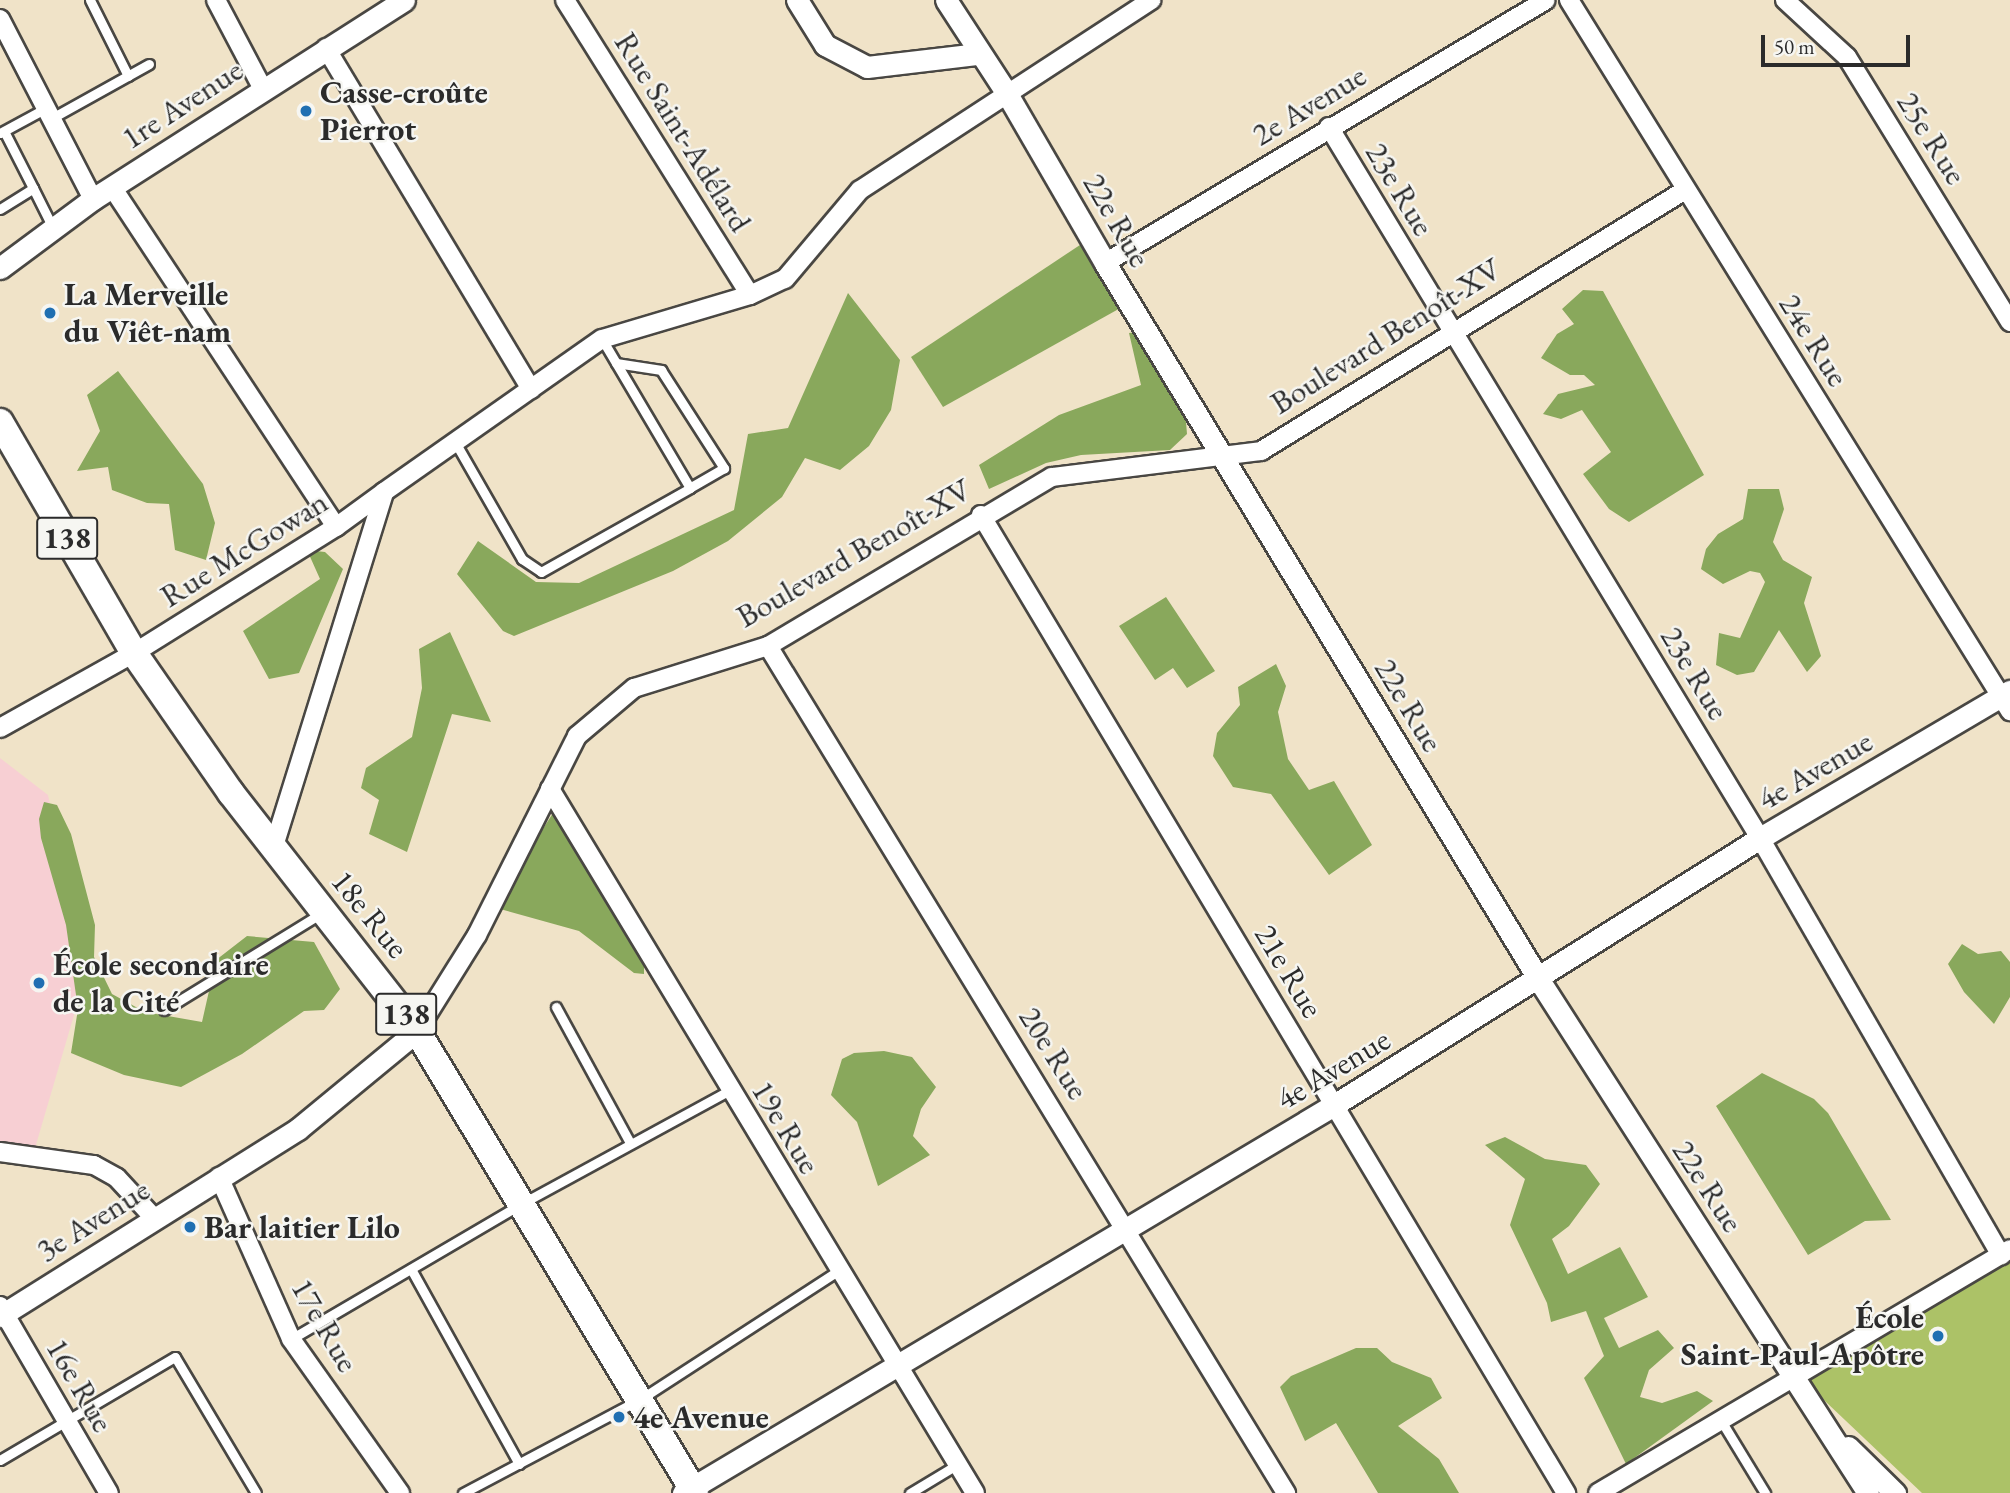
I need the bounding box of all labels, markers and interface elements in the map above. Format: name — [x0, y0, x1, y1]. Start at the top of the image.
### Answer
scale bar — [1765, 21, 1914, 65]
street label: Rue Saint-Adélard — [606, 25, 760, 239]
text: 50 m — [1774, 33, 1815, 60]
street label: 1re Avenue — [114, 51, 250, 157]
street label: 2e Avenue — [1245, 56, 1373, 154]
place label: Casse-croûte Pierrot — [320, 74, 488, 149]
street label: 25e Rue — [1889, 85, 1975, 191]
marker: Casse-croûte Pierrot — [298, 103, 314, 119]
street label: 23e Rue — [1357, 135, 1443, 243]
street label: 22e Rue — [1075, 166, 1159, 274]
street label: Boulevard Benoît-XV — [1264, 250, 1508, 422]
place label: La Merveille du Viêt-nam — [64, 276, 231, 351]
street label: 24e Rue — [1771, 287, 1857, 393]
marker: La Merveille du Viêt-nam — [42, 305, 58, 321]
street label: Boulevard Benoît-XV — [730, 470, 978, 636]
street label: Rue McGowan — [153, 482, 335, 616]
road number: 138 — [36, 512, 98, 565]
street label: 23e Rue — [1652, 619, 1738, 727]
street label: 22e Rue — [1366, 651, 1452, 759]
street label: 4e Avenue — [1751, 722, 1879, 818]
street label: 18e Rue — [323, 862, 417, 966]
street label: 21e Rue — [1246, 917, 1332, 1025]
place label: École secondaire de la Cité — [53, 946, 269, 1021]
marker: École secondaire de la Cité — [31, 975, 47, 991]
road number: 138 — [374, 988, 438, 1040]
street label: 20e Rue — [1011, 1000, 1097, 1106]
street label: 4e Avenue — [1269, 1020, 1397, 1118]
street label: 19e Rue — [743, 1073, 829, 1181]
street label: 22e Rue — [1664, 1133, 1752, 1239]
street label: 3e Avenue — [29, 1170, 157, 1270]
place label: Bar laitier Lilo — [204, 1208, 400, 1246]
marker: Bar laitier Lilo — [182, 1219, 198, 1235]
street label: 17e Rue — [283, 1271, 367, 1379]
place label: École Saint-Paul-Apôtre — [1681, 1299, 1924, 1374]
marker: École Saint-Paul-Apôtre — [1930, 1328, 1946, 1344]
street label: 16e Rue — [38, 1331, 122, 1439]
place label: 4e Avenue — [633, 1398, 769, 1436]
marker: 4e Avenue — [611, 1409, 627, 1425]

